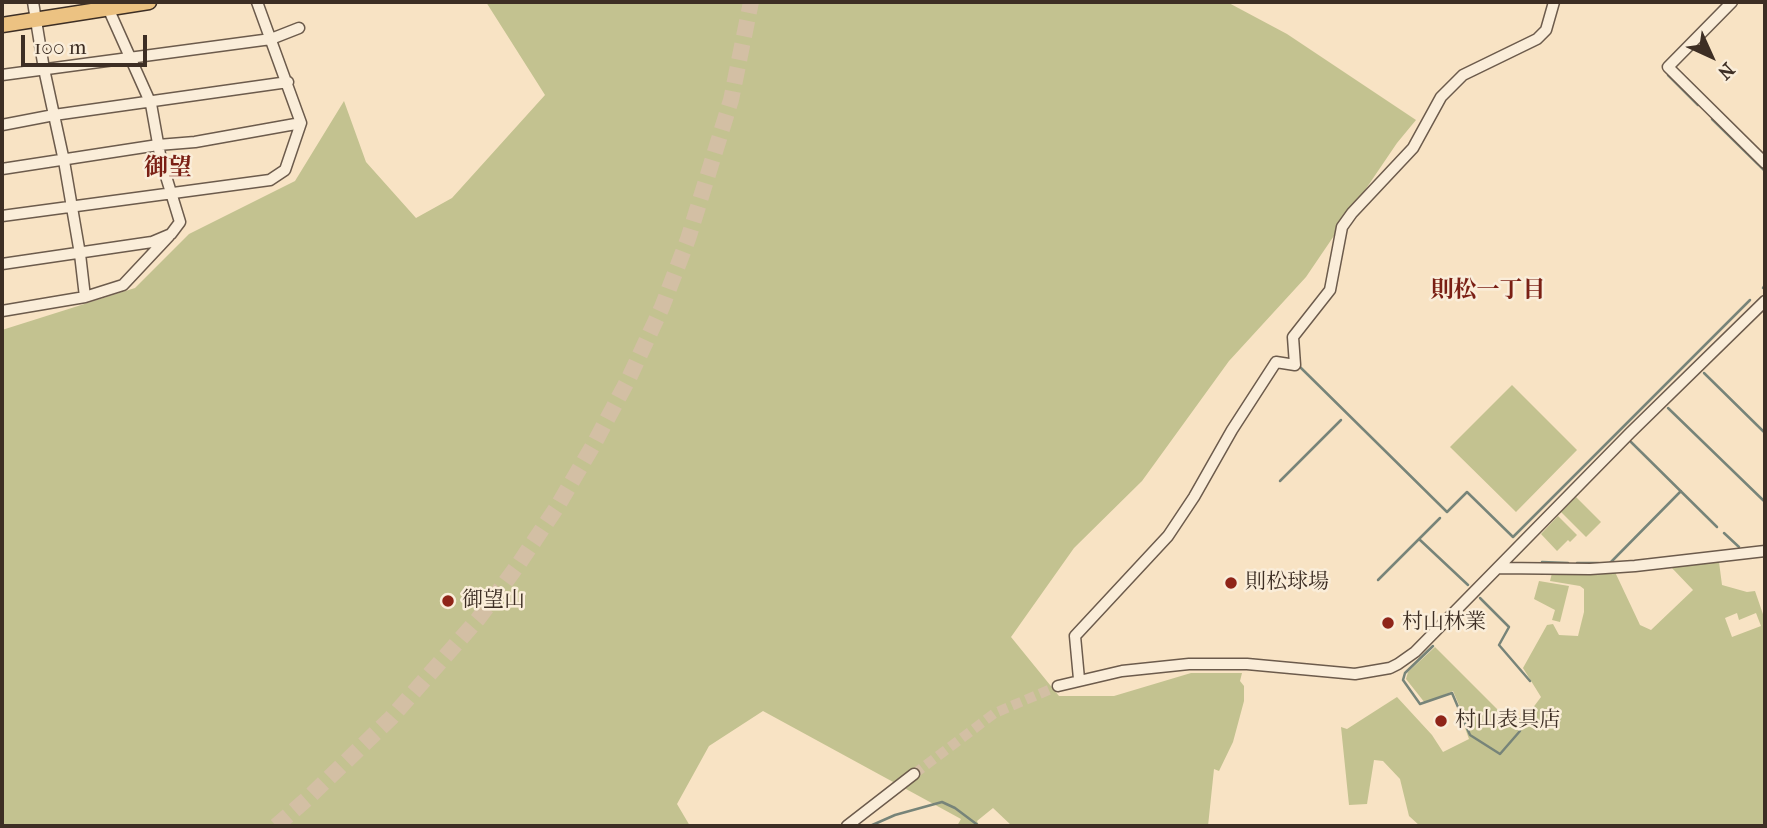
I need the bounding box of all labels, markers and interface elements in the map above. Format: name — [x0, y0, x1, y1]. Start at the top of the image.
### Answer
scale bar — [24, 21, 150, 65]
north arrow — [1676, 21, 1746, 91]
text: 100 m — [34, 35, 87, 59]
text: N — [1713, 58, 1739, 84]
district label: 御望 — [144, 155, 192, 183]
district label: 則松一丁目 — [1431, 277, 1545, 305]
place label: 則松球場 — [1245, 570, 1329, 596]
marker: 則松球場 — [1223, 575, 1239, 591]
place label: 御望山 — [462, 588, 525, 614]
marker: 御望山 — [440, 593, 456, 609]
place label: 村山林業 — [1402, 610, 1486, 636]
marker: 村山林業 — [1380, 615, 1396, 631]
place label: 村山表具店 — [1455, 708, 1560, 734]
marker: 村山表具店 — [1433, 713, 1449, 729]

